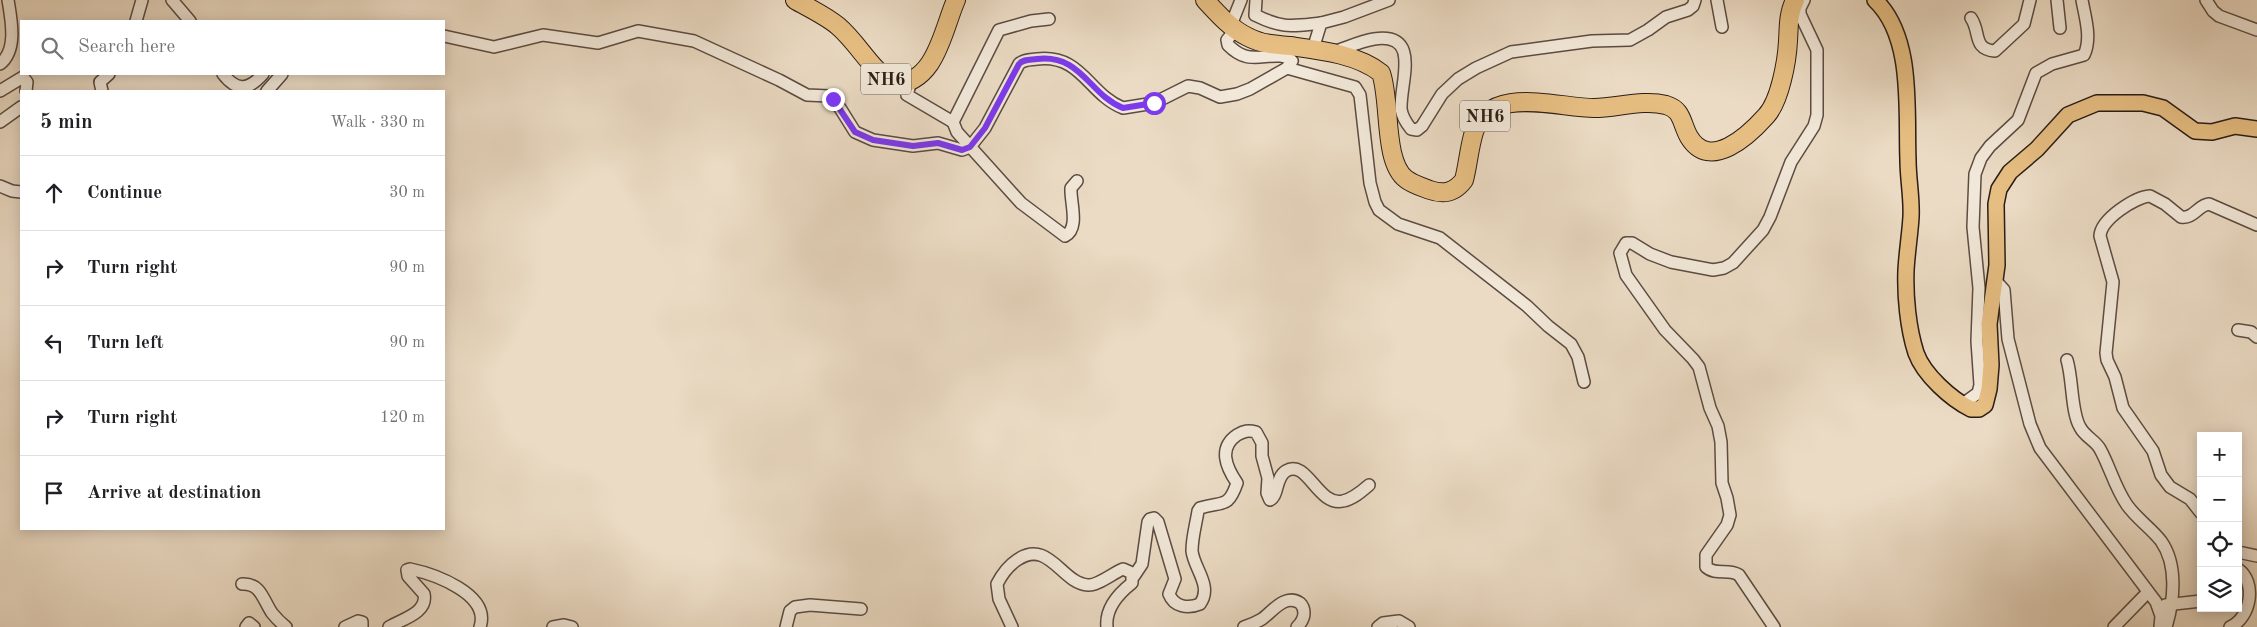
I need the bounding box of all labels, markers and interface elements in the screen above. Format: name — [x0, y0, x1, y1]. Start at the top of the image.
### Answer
search box — [20, 20, 445, 75]
icon: search — [38, 34, 66, 62]
text: Search here — [78, 38, 175, 57]
road number: NH6 — [861, 64, 911, 95]
route end — [822, 88, 845, 111]
route start — [1143, 92, 1166, 115]
road number: NH6 — [1460, 100, 1510, 132]
text: 5 min — [40, 112, 93, 133]
text: Walk · 330 m — [330, 115, 425, 131]
icon: ahead — [40, 179, 68, 207]
text: Continue — [87, 184, 162, 203]
text: 30 m — [389, 185, 425, 201]
icon: right — [40, 254, 68, 282]
text: Turn right — [87, 259, 177, 278]
text: 90 m — [389, 260, 425, 276]
icon: left — [40, 329, 68, 357]
text: Turn left — [87, 334, 164, 353]
text: 90 m — [389, 335, 425, 351]
icon: right — [40, 404, 68, 432]
text: Turn right — [87, 409, 177, 428]
text: 120 m — [380, 410, 425, 426]
map controls — [2197, 432, 2242, 612]
button: + — [2197, 432, 2242, 477]
button: − — [2197, 477, 2242, 522]
icon: arrive — [40, 479, 68, 507]
text: Arrive at destination — [87, 484, 261, 503]
button: locate — [2197, 522, 2242, 567]
button: layers — [2197, 567, 2242, 612]

